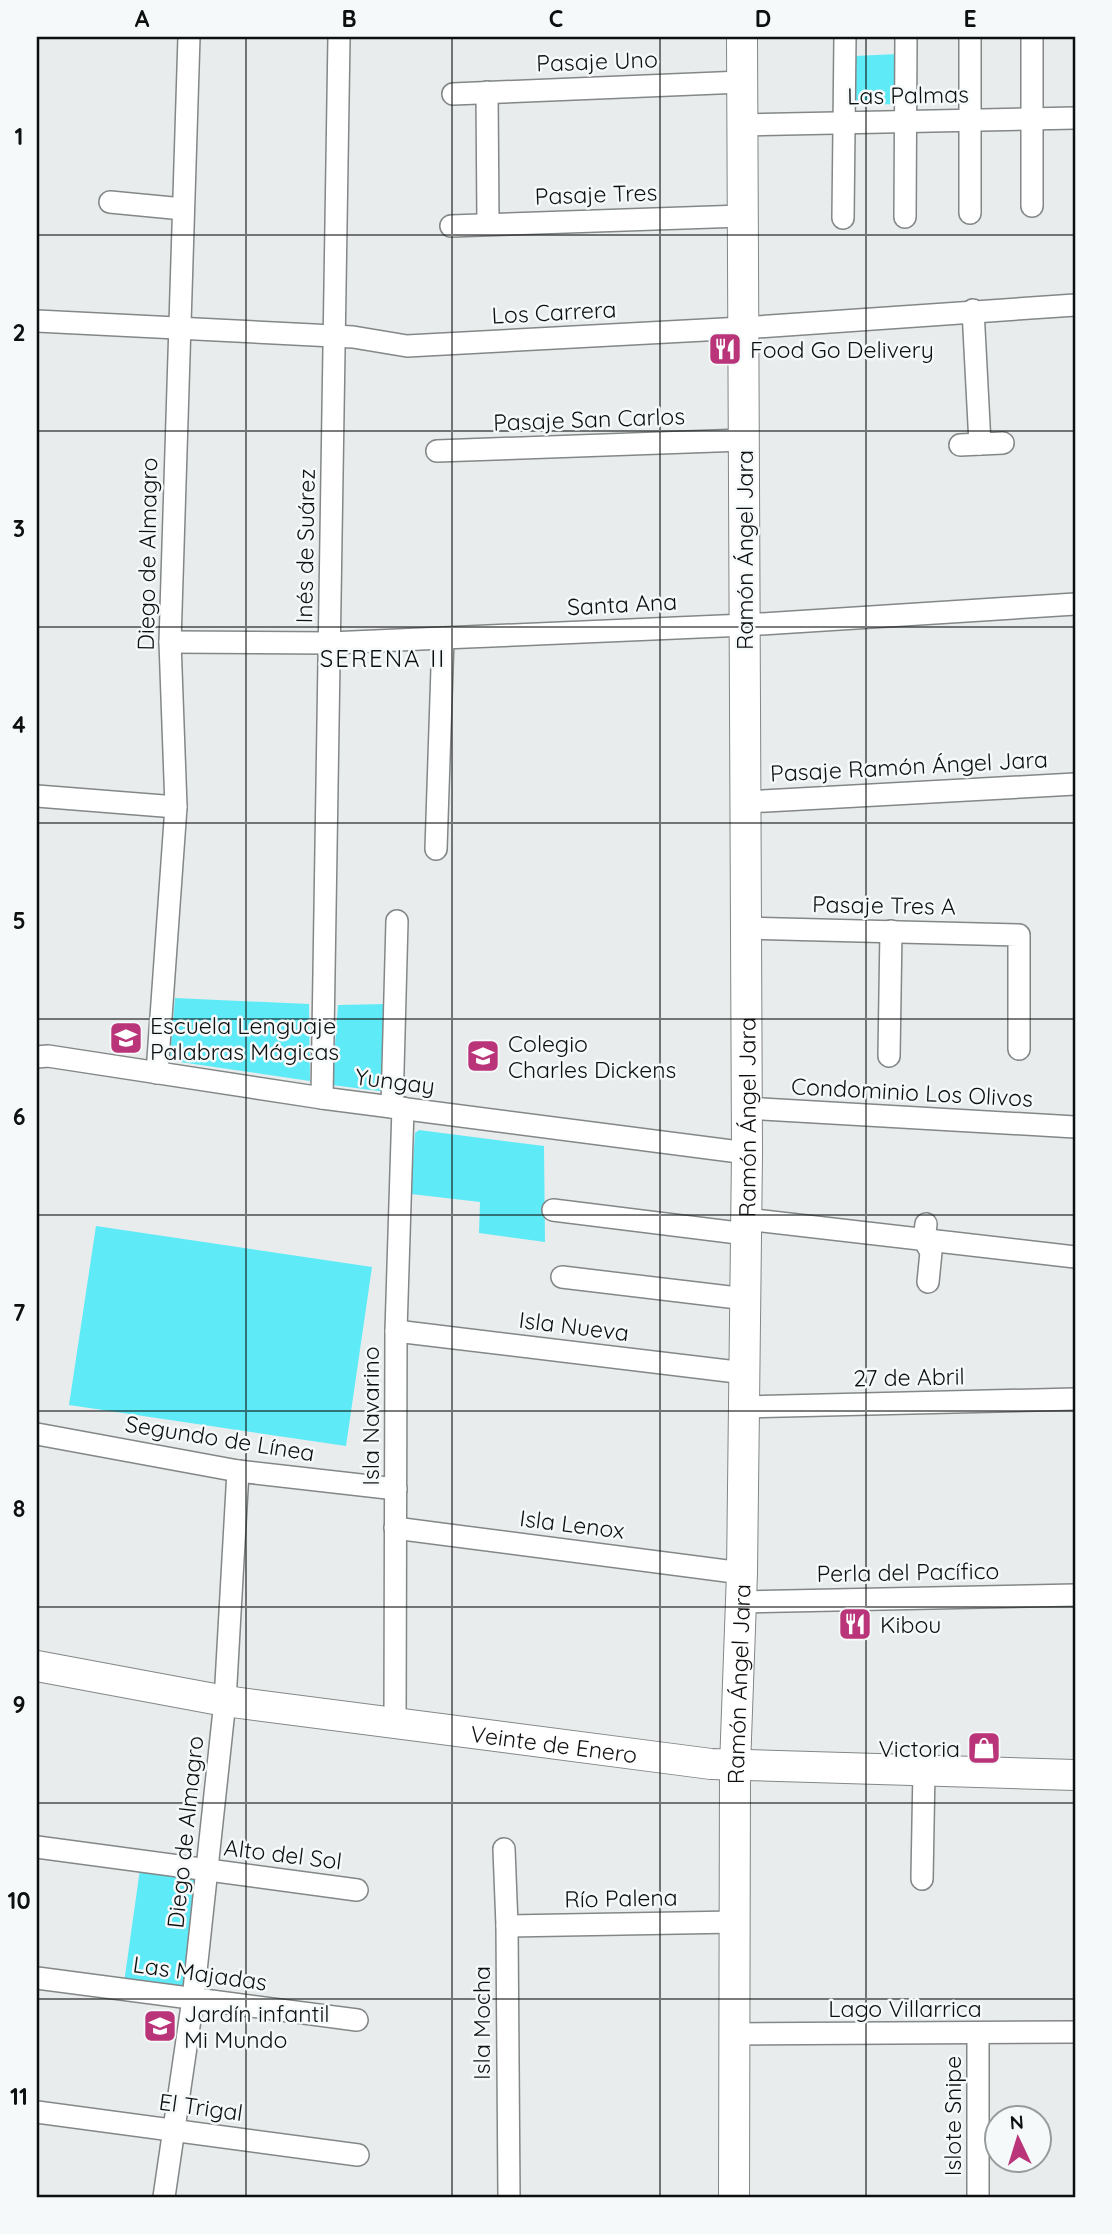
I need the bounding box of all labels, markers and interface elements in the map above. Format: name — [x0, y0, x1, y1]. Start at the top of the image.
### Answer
text: A — [135, 4, 150, 33]
text: B — [341, 4, 357, 33]
text: C — [549, 4, 563, 33]
text: D — [755, 4, 771, 33]
text: E — [963, 4, 977, 33]
street label: Pasaje Uno — [536, 44, 658, 78]
street label: Las Palmas — [847, 79, 969, 111]
text: 1 — [15, 122, 23, 151]
street label: Pasaje Tres — [534, 177, 658, 211]
street label: Los Carrera — [491, 294, 617, 330]
text: 2 — [12, 318, 26, 347]
restaurant icon: Food Go Delivery — [706, 330, 744, 368]
place label: Food Go Delivery — [750, 335, 934, 364]
street label: Pasaje San Carlos — [493, 401, 685, 437]
street label: Ramón Ángel Jara — [730, 450, 759, 650]
street label: Diego de Almagro — [131, 457, 163, 651]
street label: Inés de Suárez — [289, 468, 321, 624]
text: 3 — [13, 514, 25, 543]
street label: Santa Ana — [566, 587, 678, 621]
district label: SERENA II — [320, 643, 446, 673]
text: 4 — [12, 710, 26, 739]
street label: Pasaje Ramón Ángel Jara — [769, 744, 1049, 788]
street label: Pasaje Tres A — [812, 889, 956, 921]
text: 5 — [12, 906, 26, 935]
place label: Escuela Lenguaje Palabras Mágicas — [150, 1011, 339, 1066]
street label: Ramón Ángel Jara — [732, 1017, 761, 1217]
school or university icon: Escuela Lenguaje Palabras Mágicas — [107, 1019, 145, 1057]
place label: Colegio Charles Dickens — [508, 1029, 676, 1084]
school or university icon: Colegio Charles Dickens — [464, 1037, 502, 1075]
street label: Yungay — [354, 1062, 436, 1100]
street label: Condominio Los Olivos — [790, 1071, 1034, 1113]
text: 6 — [13, 1102, 25, 1131]
text: 7 — [13, 1298, 26, 1327]
street label: Isla Nueva — [517, 1305, 631, 1347]
street label: Isla Navarino — [356, 1346, 385, 1486]
street label: 27 de Abril — [853, 1362, 965, 1392]
street label: Segundo de Línea — [123, 1409, 317, 1467]
text: 8 — [13, 1494, 25, 1523]
street label: Isla Lenox — [518, 1503, 626, 1545]
street label: Perla del Pacífico — [816, 1556, 1000, 1588]
street label: Ramón Ángel Jara — [720, 1583, 756, 1784]
restaurant icon: Kibou — [836, 1605, 874, 1643]
place label: Kibou — [880, 1610, 941, 1639]
text: 9 — [12, 1690, 26, 1719]
street label: Veinte de Enero — [469, 1718, 639, 1769]
shop icon: Victoria — [965, 1729, 1003, 1767]
street label: Diego de Almagro — [160, 1734, 210, 1930]
place label: Victoria — [879, 1734, 960, 1763]
street label: Alto del Sol — [222, 1832, 344, 1876]
street label: Río Palena — [564, 1883, 678, 1913]
text: 10 — [7, 1886, 31, 1915]
street label: Las Majadas — [131, 1949, 269, 1997]
street label: Isla Mocha — [467, 1966, 496, 2080]
street label: Lago Villarrica — [828, 1994, 982, 2023]
place label: Jardín infantil Mi Mundo — [184, 1999, 330, 2054]
school or university icon: Jardín infantil Mi Mundo — [141, 2007, 179, 2045]
street label: Islote Snipe — [938, 2056, 967, 2176]
text: 11 — [10, 2082, 28, 2111]
street label: El Trigal — [157, 2087, 245, 2127]
north arrow — [982, 2104, 1052, 2174]
text: N — [1009, 2110, 1025, 2134]

